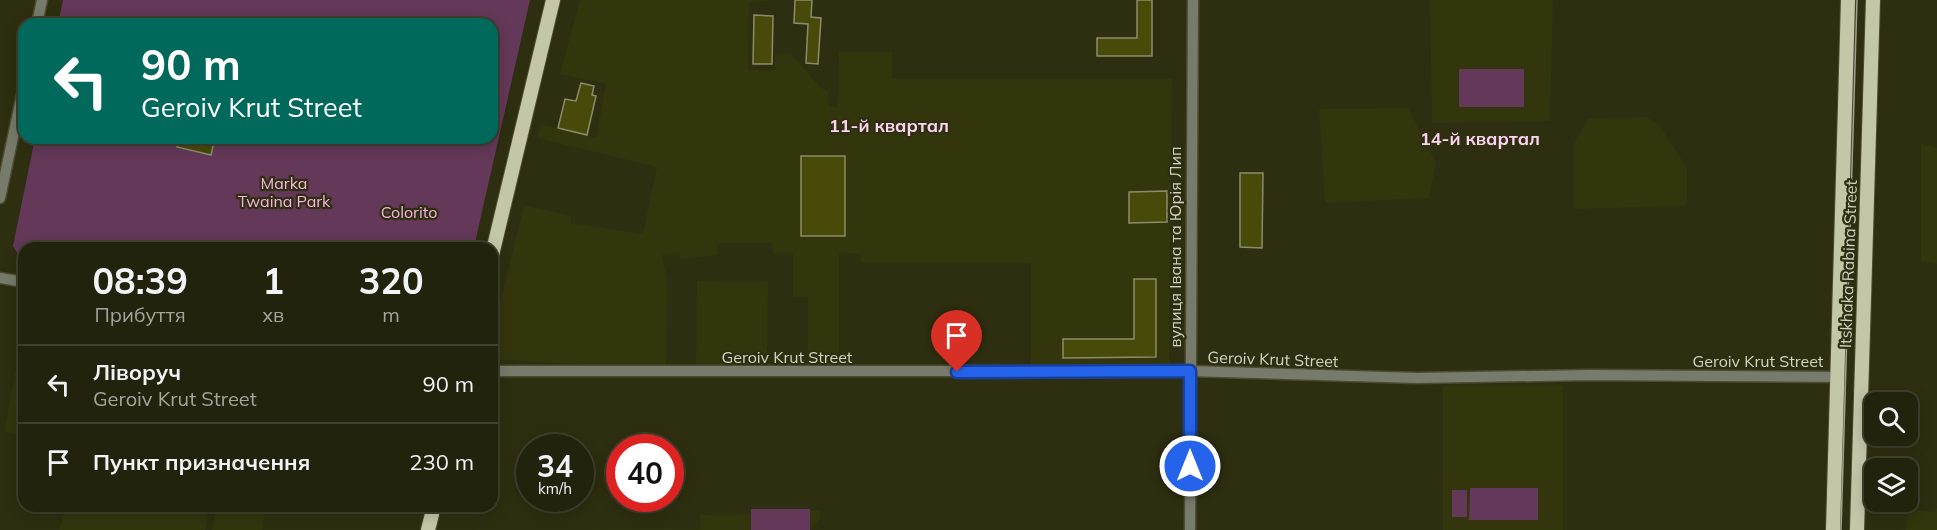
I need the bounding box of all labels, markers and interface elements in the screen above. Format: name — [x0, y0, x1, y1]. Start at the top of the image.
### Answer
text: 90 m — [141, 38, 241, 91]
icon: left — [42, 42, 120, 120]
text: Geroiv Krut Street — [141, 90, 362, 124]
district label: 11-й квартал — [829, 114, 949, 137]
district label: 14-й квартал — [1420, 127, 1540, 150]
street label: вулиця Івана та Юрія Лип — [1165, 147, 1185, 347]
park label: Marka Twaina Park — [238, 173, 331, 211]
street label: Itskhaka Rabina Street — [1835, 179, 1861, 348]
park label: Colorito — [381, 202, 437, 222]
text: 08:39 — [92, 258, 188, 303]
text: 1 — [262, 258, 284, 303]
text: 320 — [359, 258, 424, 303]
text: Прибуття — [95, 302, 186, 327]
text: хв — [262, 302, 284, 327]
text: m — [382, 302, 400, 327]
pin — [931, 310, 982, 372]
icon: arrive — [940, 319, 973, 352]
street label: Geroiv Krut Street — [722, 347, 853, 367]
street label: Geroiv Krut Street — [1207, 347, 1339, 371]
street label: Geroiv Krut Street — [1693, 351, 1824, 371]
text: Ліворуч — [93, 358, 181, 386]
icon: left — [42, 368, 75, 401]
text: 90 m — [423, 370, 474, 398]
text: Geroiv Krut Street — [93, 386, 257, 411]
map controls — [1864, 392, 1918, 512]
button: search — [1864, 392, 1918, 446]
speed limit sign: 40 — [606, 434, 684, 512]
position arrow — [1158, 434, 1222, 498]
icon: arrive — [42, 446, 75, 479]
text: 34 — [537, 447, 573, 485]
text: Пункт призначення — [93, 448, 310, 476]
text: 230 m — [409, 448, 474, 476]
button: layers — [1864, 458, 1918, 512]
text: km/h — [538, 479, 572, 498]

